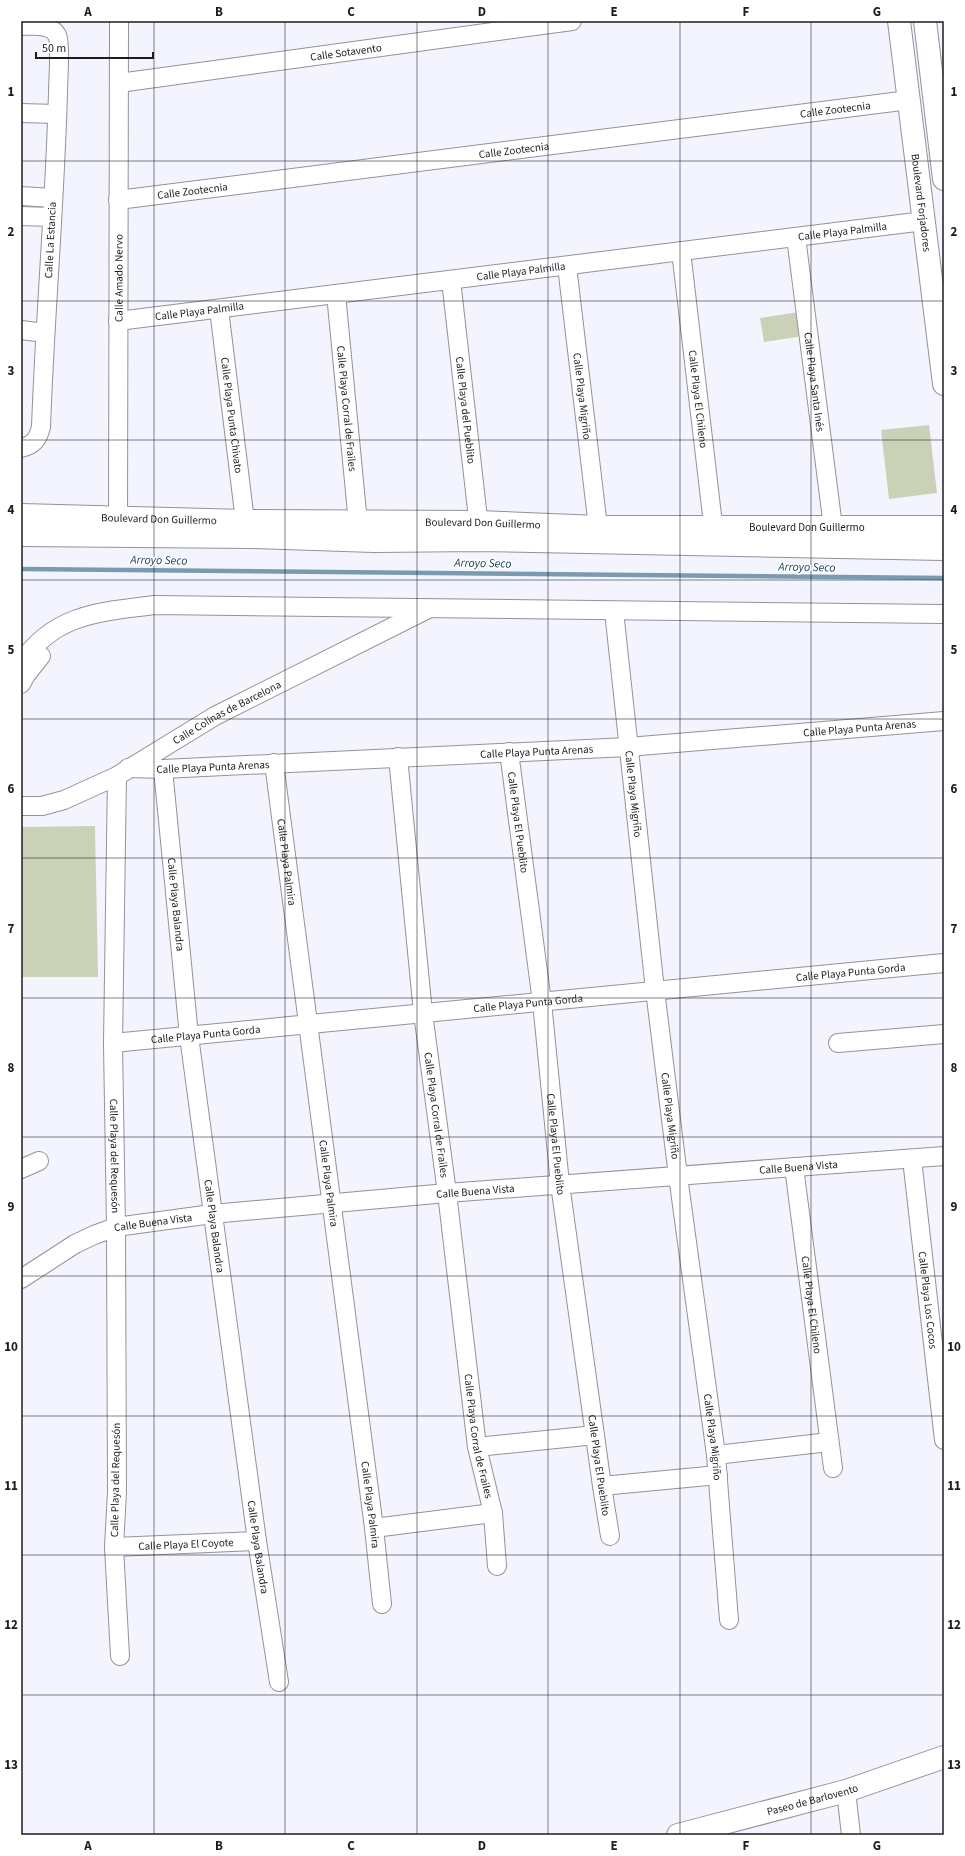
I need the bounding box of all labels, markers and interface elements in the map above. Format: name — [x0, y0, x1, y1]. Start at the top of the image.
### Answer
text: A — [83, 3, 92, 21]
text: B — [215, 3, 223, 21]
text: C — [347, 3, 355, 21]
text: D — [478, 3, 486, 21]
text: E — [610, 3, 618, 21]
text: F — [743, 3, 750, 21]
text: G — [873, 3, 881, 21]
scale bar — [36, 34, 153, 60]
text: 50 m — [42, 40, 66, 57]
street label: Calle Sotavento — [309, 40, 383, 65]
text: 1 — [8, 83, 15, 101]
text: 1 — [951, 83, 958, 101]
street label: Calle Zootecnia — [799, 98, 871, 122]
street label: Calle Zootecnia — [478, 139, 550, 162]
street label: Boulevard Forjadores — [908, 153, 935, 253]
street label: Calle Zootecnia — [156, 179, 229, 203]
street label: Calle La Estancia — [41, 201, 60, 279]
street label: Calle Playa Palmilla — [797, 219, 888, 245]
text: 2 — [8, 223, 15, 241]
text: 2 — [951, 223, 958, 241]
street label: Calle Amado Nervo — [111, 234, 127, 322]
street label: Calle Playa Palmilla — [476, 259, 566, 284]
street label: Calle Playa Palmilla — [154, 298, 245, 324]
street label: Calle Playa Santa Inés — [800, 331, 828, 433]
street label: Calle Playa Corral de Frailes — [333, 345, 360, 472]
street label: Calle Playa El Chileno — [685, 349, 711, 449]
street label: Calle Playa Migriño — [569, 352, 595, 440]
street label: Calle Playa Punta Chivato — [217, 356, 246, 474]
street label: Calle Playa del Pueblito — [452, 356, 479, 465]
text: 3 — [8, 362, 15, 380]
text: 3 — [951, 362, 958, 380]
text: 4 — [8, 501, 15, 519]
text: 4 — [951, 501, 958, 519]
street label: Boulevard Don Guillermo — [101, 510, 217, 528]
street label: Boulevard Don Guillermo — [425, 515, 541, 533]
street label: Boulevard Don Guillermo — [749, 520, 865, 535]
water label: Arroyo Seco — [129, 551, 188, 569]
water label: Arroyo Seco — [453, 554, 512, 572]
water label: Arroyo Seco — [777, 558, 836, 576]
text: 5 — [8, 641, 15, 659]
text: 5 — [951, 641, 958, 659]
street label: Calle Colinas de Barcelona — [170, 677, 284, 748]
street label: Calle Playa Punta Arenas — [803, 716, 917, 741]
street label: Calle Playa Punta Arenas — [480, 742, 594, 762]
street label: Calle Playa Migriño — [621, 750, 645, 838]
street label: Calle Playa Punta Arenas — [156, 757, 270, 777]
street label: Calle Playa El Pueblito — [504, 771, 532, 874]
text: 6 — [8, 780, 15, 798]
text: 6 — [951, 780, 958, 798]
street label: Calle Playa Palmira — [273, 818, 300, 907]
street label: Calle Playa Balandra — [164, 857, 188, 952]
text: 7 — [8, 920, 15, 938]
text: 7 — [951, 920, 958, 938]
street label: Calle Playa Punta Gorda — [795, 960, 906, 985]
street label: Calle Playa Punta Gorda — [473, 991, 584, 1016]
street label: Calle Playa Punta Gorda — [150, 1022, 261, 1047]
street label: Calle Playa Corral de Frailes — [420, 1051, 452, 1179]
text: 8 — [8, 1059, 15, 1077]
text: 8 — [951, 1059, 958, 1077]
street label: Calle Playa Migriño — [657, 1072, 683, 1160]
street label: Calle Playa El Pueblito — [543, 1093, 568, 1196]
street label: Calle Playa del Requesón — [106, 1098, 123, 1213]
street label: Calle Playa Palmira — [315, 1139, 342, 1228]
street label: Calle Buena Vista — [759, 1157, 838, 1178]
street label: Calle Playa Balandra — [200, 1179, 228, 1274]
street label: Calle Buena Vista — [436, 1181, 515, 1202]
text: 9 — [8, 1198, 15, 1216]
text: 9 — [951, 1198, 958, 1216]
street label: Calle Buena Vista — [113, 1210, 193, 1235]
street label: Calle Playa Los Cocos — [915, 1251, 941, 1350]
street label: Calle Playa El Chileno — [798, 1255, 825, 1355]
text: 10 — [4, 1338, 18, 1356]
text: 10 — [947, 1338, 961, 1356]
street label: Calle Playa Corral de Frailes — [460, 1373, 496, 1500]
street label: Calle Playa Migriño — [700, 1393, 725, 1481]
street label: Calle Playa El Pueblito — [584, 1414, 614, 1517]
street label: Calle Playa del Requesón — [107, 1423, 124, 1537]
street label: Calle Playa Palmira — [357, 1460, 383, 1549]
text: 11 — [4, 1477, 18, 1495]
text: 11 — [947, 1477, 961, 1495]
street label: Calle Playa Balandra — [244, 1500, 272, 1595]
street label: Calle Playa El Coyote — [138, 1535, 234, 1554]
text: 12 — [4, 1616, 18, 1634]
text: 12 — [947, 1616, 961, 1634]
text: 13 — [4, 1756, 18, 1774]
text: 13 — [947, 1756, 961, 1774]
street label: Paseo de Barlovento — [765, 1780, 860, 1819]
text: A — [83, 1837, 92, 1855]
text: B — [215, 1837, 223, 1855]
text: C — [347, 1837, 355, 1855]
text: D — [478, 1837, 486, 1855]
text: E — [610, 1837, 618, 1855]
text: F — [743, 1837, 750, 1855]
text: G — [873, 1837, 881, 1855]

